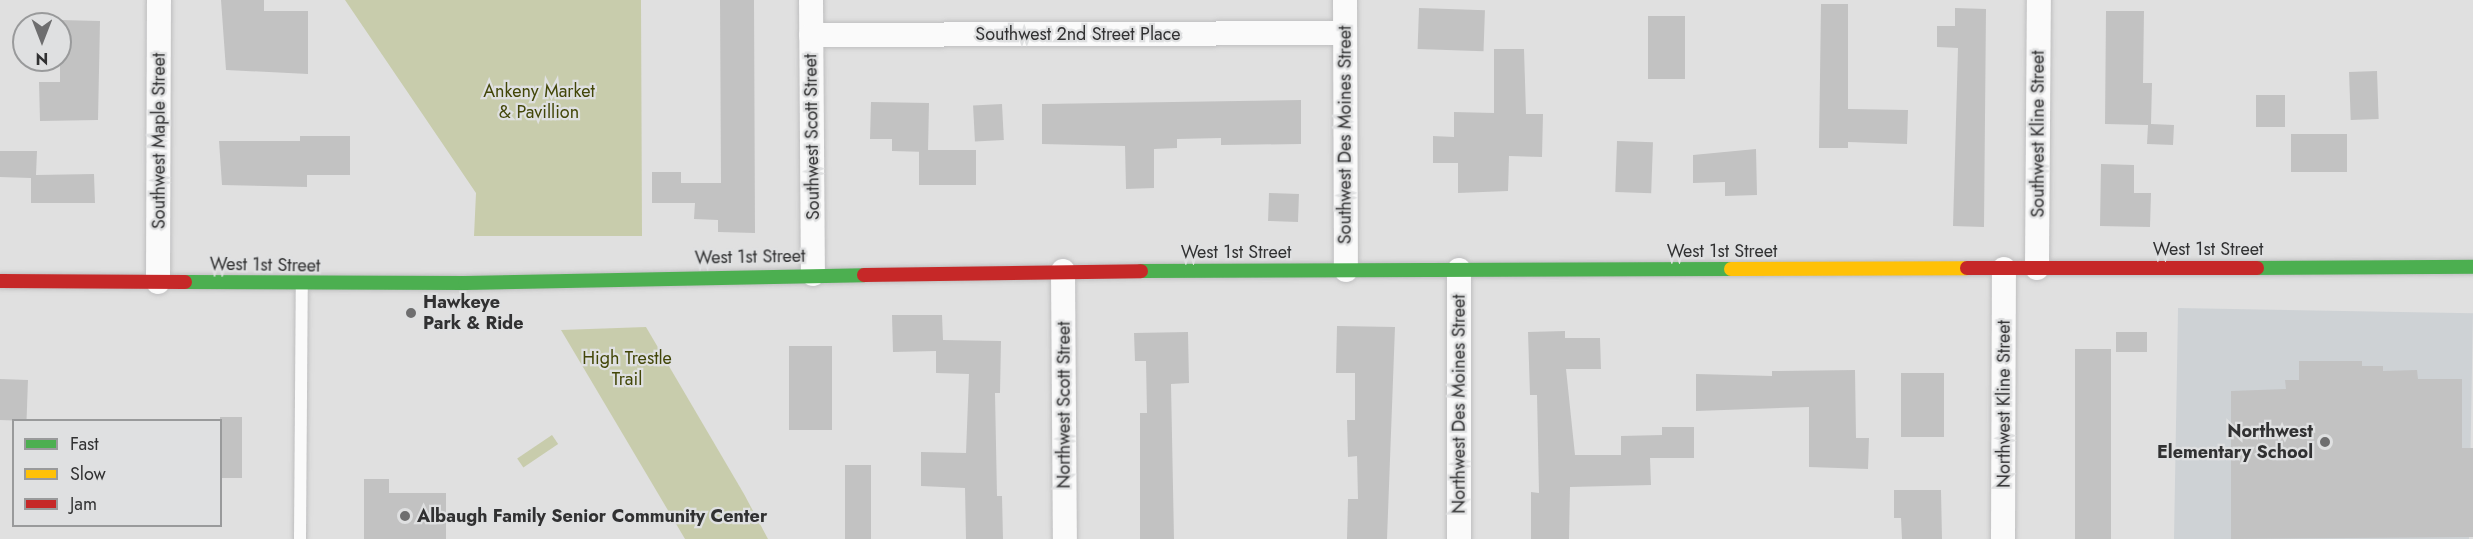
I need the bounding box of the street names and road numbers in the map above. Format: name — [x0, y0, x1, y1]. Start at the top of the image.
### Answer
street label: Southwest 2nd Street Place — [975, 23, 1181, 45]
street label: Southwest Des Moines Street — [1334, 26, 1356, 244]
street label: Southwest Kline Street — [2027, 50, 2049, 218]
street label: Southwest Maple Street — [148, 53, 170, 229]
street label: Southwest Scott Street — [800, 54, 824, 220]
street label: West 1st Street — [2153, 238, 2263, 260]
street label: West 1st Street — [1667, 240, 1777, 262]
street label: West 1st Street — [1181, 241, 1291, 263]
street label: West 1st Street — [694, 245, 806, 269]
street label: West 1st Street — [209, 253, 321, 277]
street label: Northwest Des Moines Street — [1448, 294, 1470, 514]
street label: Northwest Kline Street — [1993, 320, 2015, 488]
street label: Northwest Scott Street — [1053, 321, 1075, 489]

